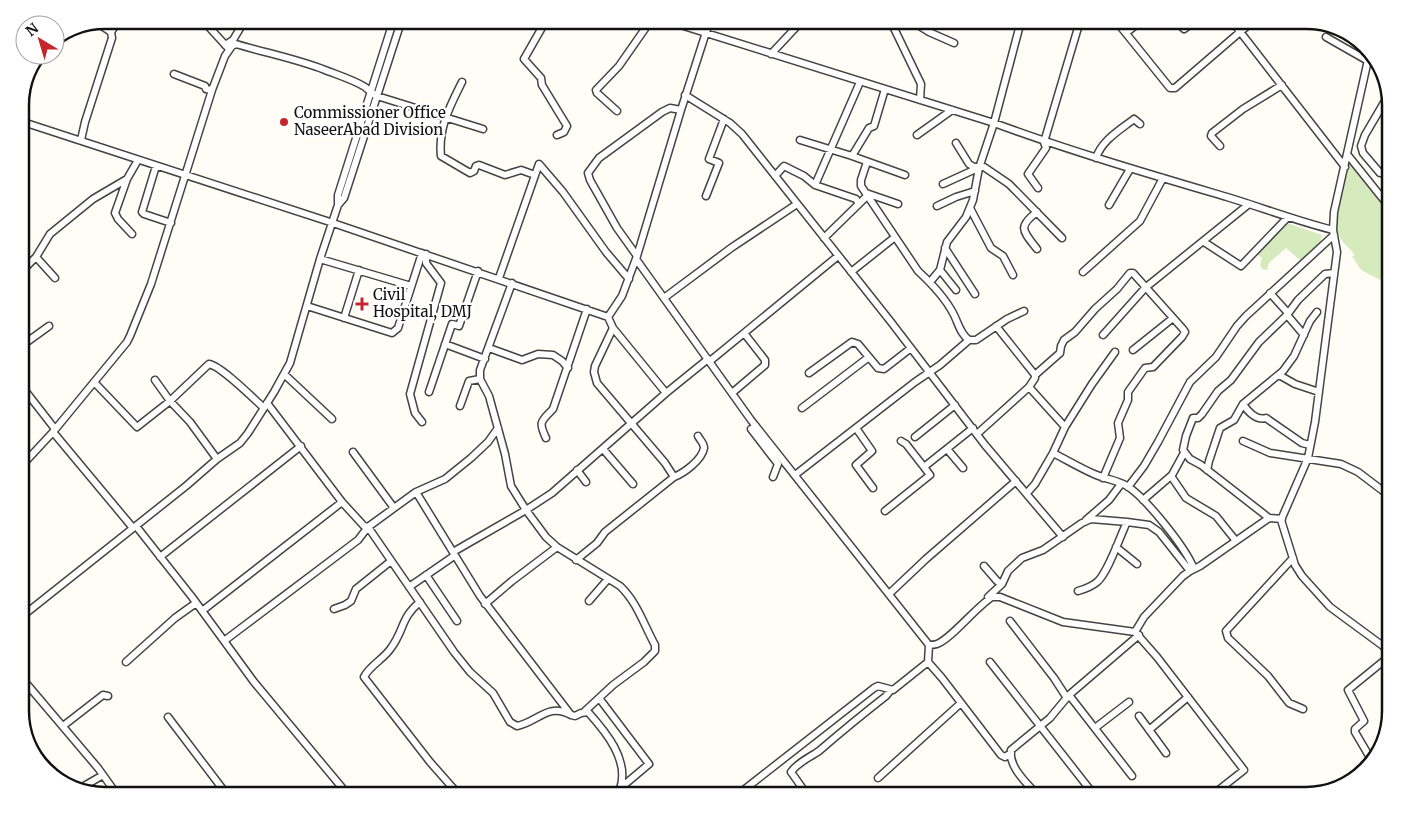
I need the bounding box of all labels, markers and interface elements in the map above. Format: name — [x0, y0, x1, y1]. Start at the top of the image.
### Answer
north arrow — [15, 15, 65, 65]
text: N — [22, 19, 42, 40]
place label: Commissioner Office NaseerAbad Division — [294, 103, 446, 139]
marker: Commissioner Office NaseerAbad Division — [278, 116, 290, 128]
place label: Civil Hospital, DMJ — [373, 285, 472, 321]
marker: Civil Hospital, DMJ — [355, 297, 369, 311]

